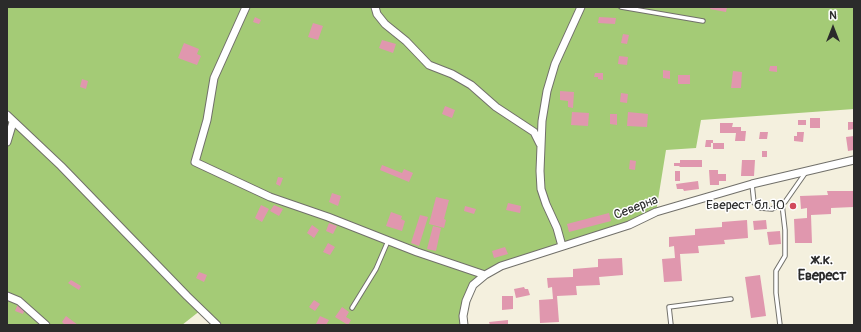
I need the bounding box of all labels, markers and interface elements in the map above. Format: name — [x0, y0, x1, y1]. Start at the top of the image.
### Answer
north arrow — [813, 8, 853, 48]
text: N — [829, 9, 837, 22]
street label: Северна — [612, 192, 660, 224]
place label: Еверест бл.10 — [706, 198, 785, 214]
marker: Еверест бл.10 — [788, 201, 798, 211]
district label: ж.к. Еверест — [798, 252, 846, 284]

